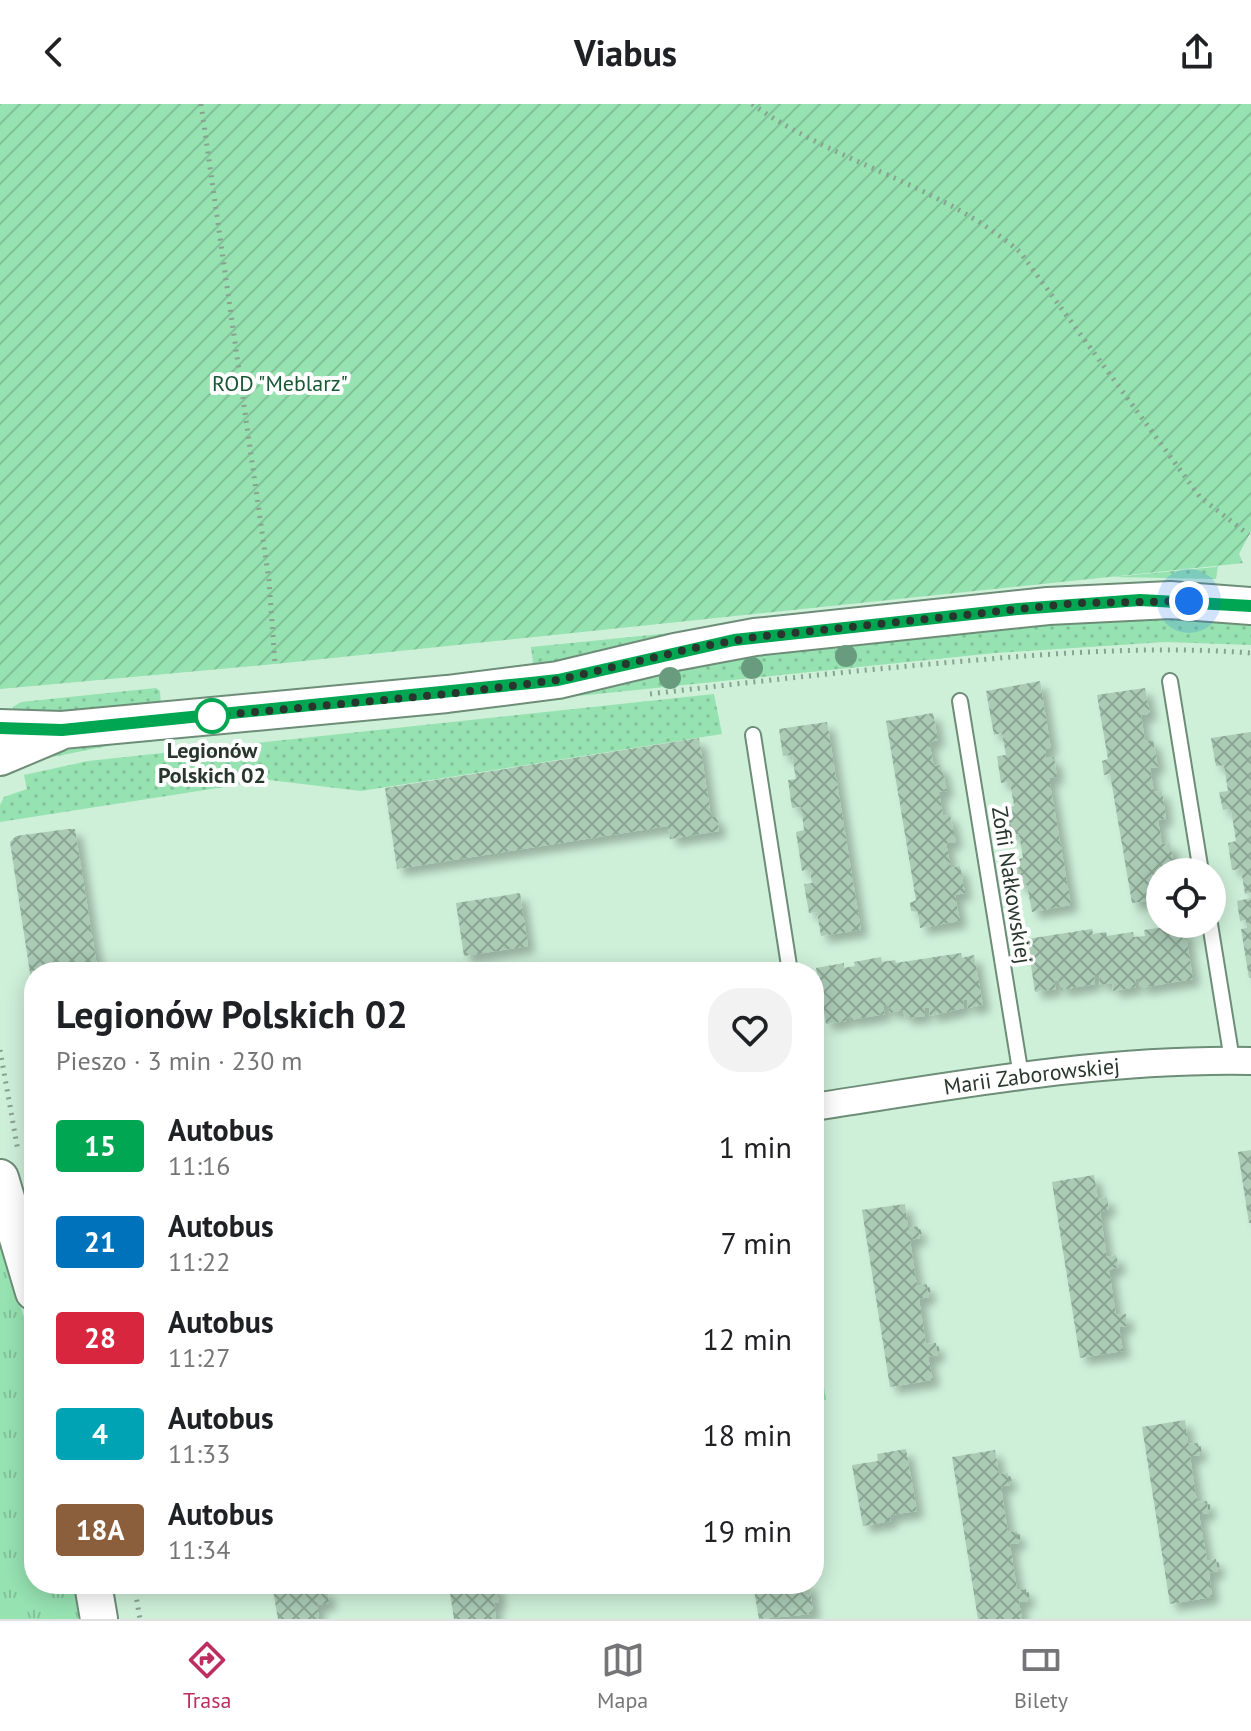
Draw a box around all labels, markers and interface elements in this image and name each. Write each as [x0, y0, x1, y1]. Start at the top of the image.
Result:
text: Viabus [574, 29, 677, 76]
icon: back [32, 30, 76, 74]
icon: share [1175, 30, 1219, 74]
park label: ROD "Meblarz" [212, 369, 348, 397]
your location [1169, 581, 1209, 621]
marker: Legionów Polskich 02 [195, 699, 229, 733]
place label: Legionów Polskich 02 [158, 736, 266, 789]
street label: Zofii Nałkowskiej [986, 804, 1038, 966]
map controls [1146, 858, 1226, 938]
button: locate [1146, 858, 1226, 938]
button: heart [708, 988, 792, 1072]
text: Legionów Polskich 02 [56, 989, 408, 1038]
text: Pieszo · 3 min · 230 m [56, 1044, 302, 1077]
street label: Marii Zaborowskiej [942, 1051, 1121, 1101]
text: Autobus [168, 1110, 274, 1149]
text: 15 [84, 1127, 116, 1164]
text: 1 min [719, 1127, 792, 1166]
text: 11:16 [168, 1149, 230, 1182]
text: Autobus [168, 1206, 274, 1245]
text: 21 [84, 1223, 116, 1260]
text: 7 min [720, 1223, 792, 1262]
text: 11:22 [168, 1245, 230, 1278]
text: Autobus [168, 1302, 274, 1341]
text: 28 [84, 1319, 116, 1356]
text: 12 min [702, 1319, 792, 1358]
text: 11:27 [168, 1341, 230, 1374]
text: Autobus [168, 1398, 274, 1437]
text: 4 [92, 1415, 108, 1452]
text: 18 min [702, 1415, 792, 1454]
text: 11:33 [168, 1437, 230, 1470]
text: Autobus [168, 1494, 274, 1533]
text: 18A [76, 1511, 124, 1548]
text: 19 min [702, 1511, 792, 1550]
text: 11:34 [168, 1533, 230, 1566]
tab: Trasa [183, 1638, 231, 1714]
tab: Mapa [597, 1638, 648, 1714]
tab: Bilety [1014, 1638, 1068, 1714]

